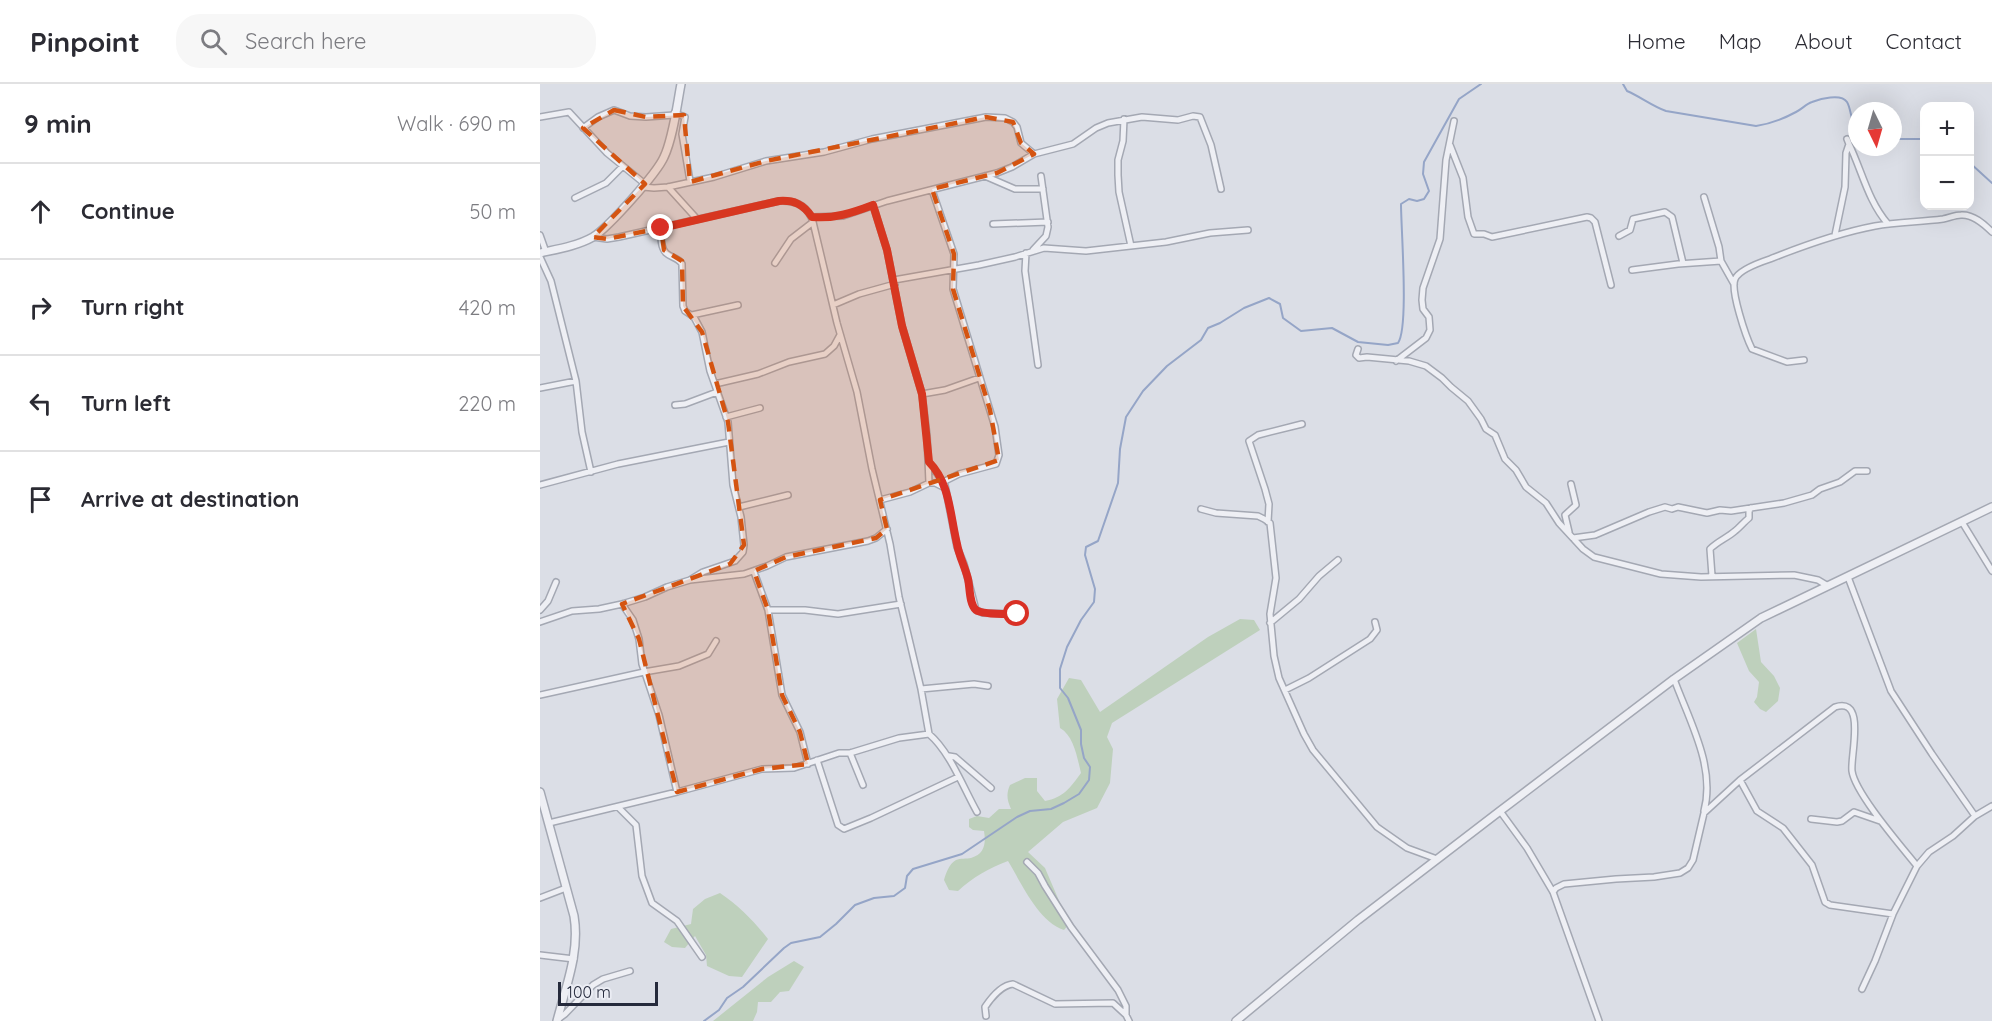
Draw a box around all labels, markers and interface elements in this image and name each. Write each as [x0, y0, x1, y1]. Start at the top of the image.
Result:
search box [176, 14, 596, 68]
text: Pinpoint [30, 24, 140, 59]
icon: search [197, 25, 230, 58]
text: Search here [245, 27, 366, 55]
text: Home [1627, 28, 1686, 54]
text: Map [1719, 28, 1762, 54]
text: About [1795, 28, 1853, 54]
text: Contact [1886, 28, 1962, 54]
north arrow [1848, 102, 1902, 156]
map controls [1920, 102, 1974, 210]
button: + [1920, 102, 1974, 156]
text: 9 min [24, 107, 92, 140]
text: Walk · 690 m [397, 111, 516, 136]
button: − [1920, 156, 1974, 210]
icon: ahead [24, 195, 57, 228]
text: Continue [81, 197, 175, 225]
text: 50 m [470, 199, 516, 224]
route end [647, 214, 673, 240]
icon: right [24, 291, 57, 324]
text: Turn right [81, 293, 185, 321]
text: 420 m [459, 295, 516, 320]
icon: left [24, 387, 57, 420]
text: Turn left [81, 389, 171, 417]
text: 220 m [458, 391, 516, 416]
icon: arrive [24, 483, 57, 516]
text: Arrive at destination [81, 485, 299, 513]
route start [1003, 600, 1029, 626]
scale bar [558, 979, 658, 1006]
text: 100 m [567, 982, 611, 1002]

